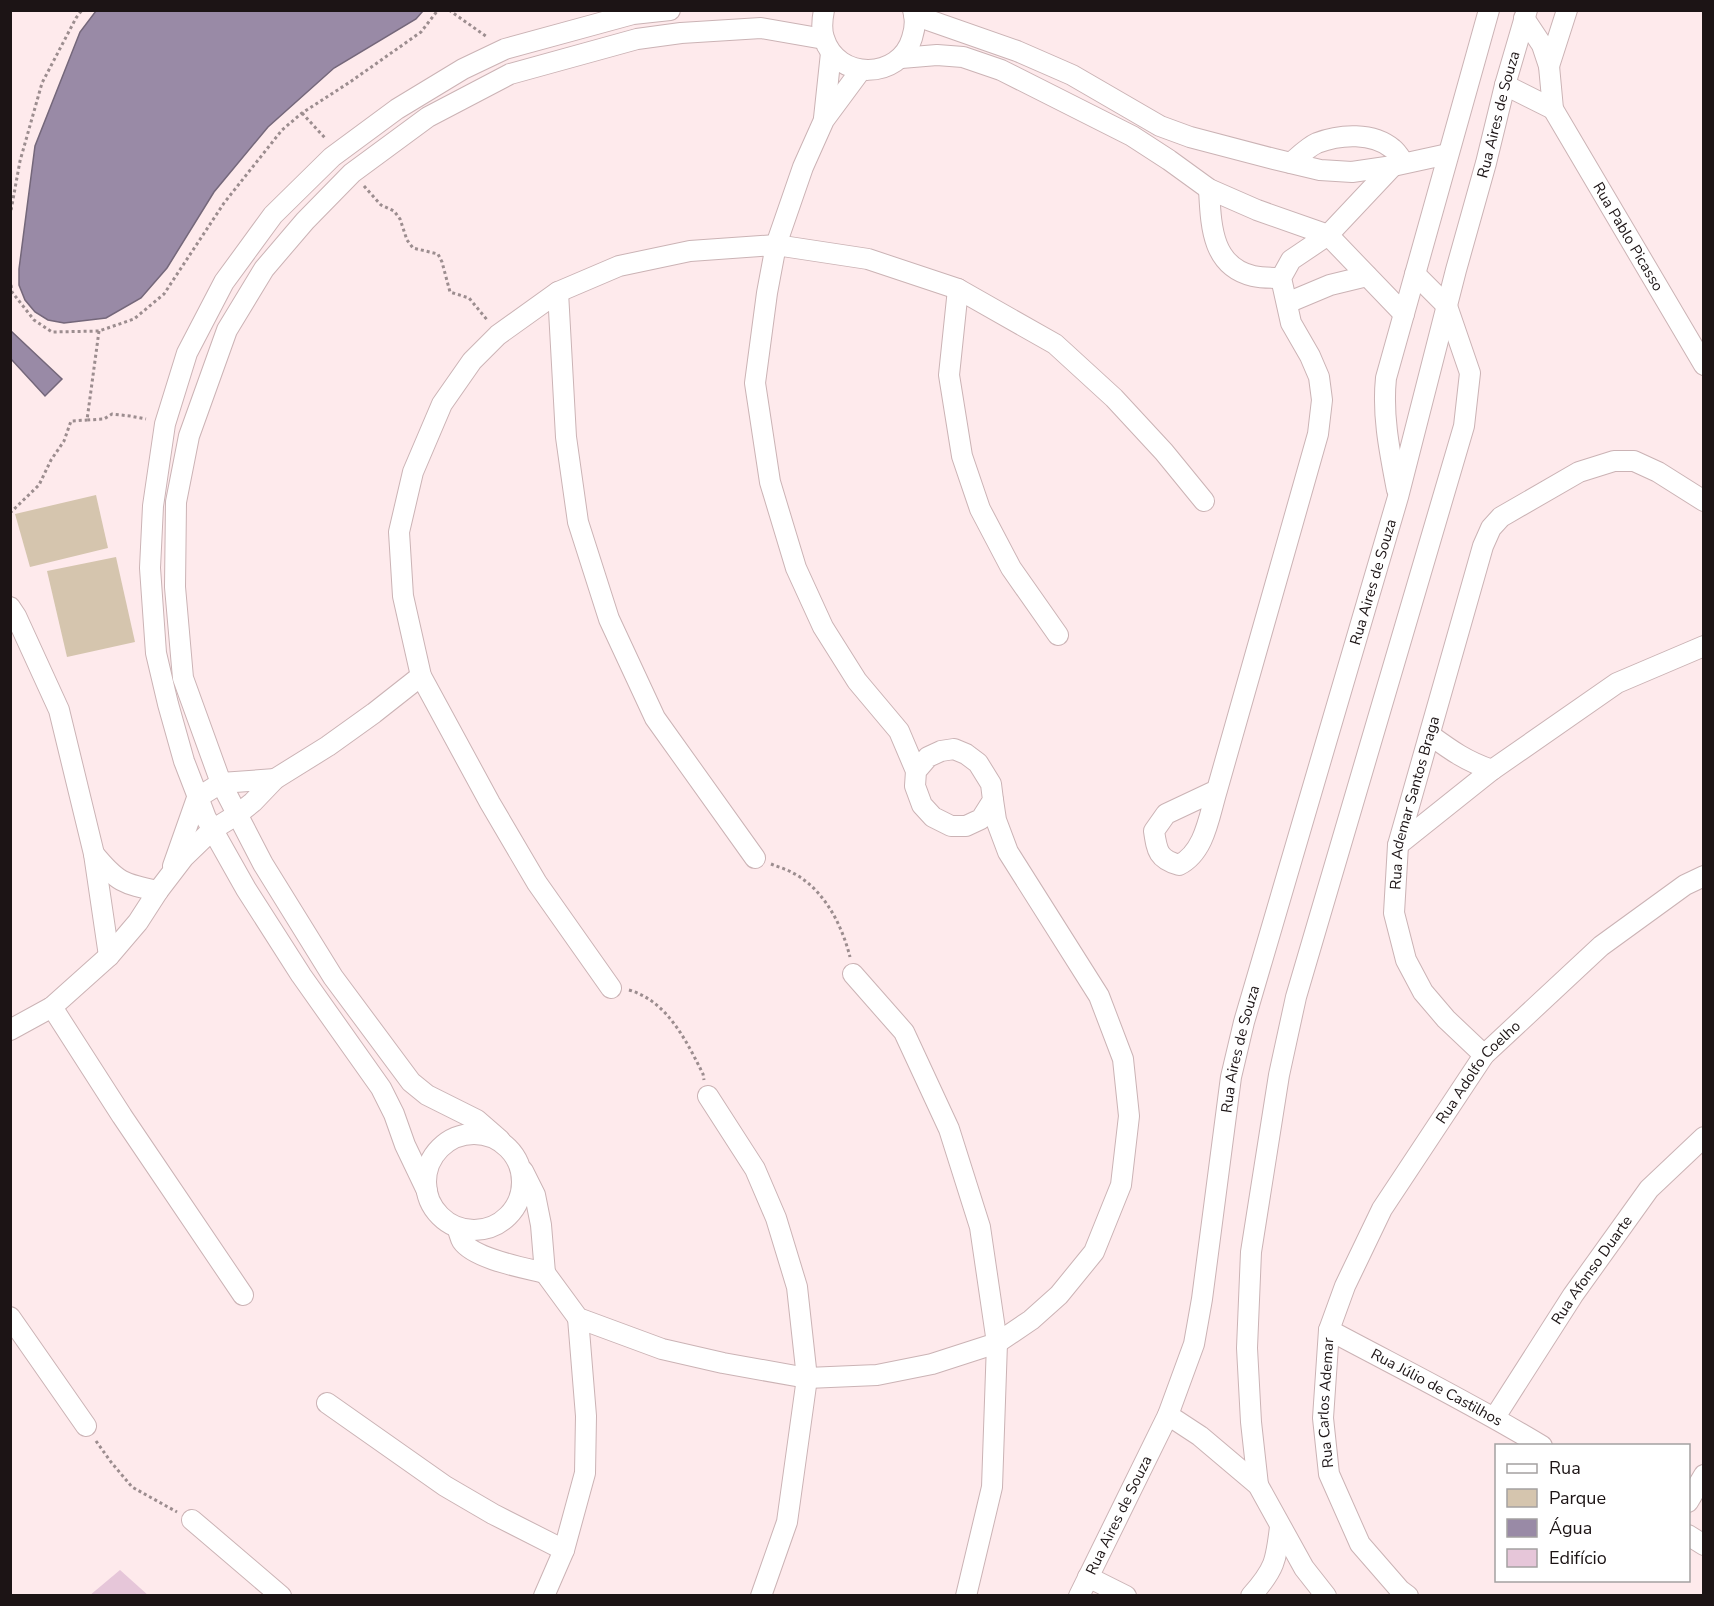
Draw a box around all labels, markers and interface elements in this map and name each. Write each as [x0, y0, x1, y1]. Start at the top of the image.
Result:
street label: Rua Aires de Souza [1472, 49, 1524, 180]
street label: Rua Pablo Picasso [1588, 178, 1668, 295]
street label: Rua Aires de Souza [1345, 517, 1401, 647]
street label: Rua Ademar Santos Braga [1385, 714, 1444, 890]
street label: Rua Aires de Souza [1216, 983, 1264, 1114]
street label: Rua Adolfo Coelho [1431, 1016, 1525, 1128]
street label: Rua Afonso Duarte [1547, 1212, 1637, 1328]
street label: Rua Carlos Ademar [1313, 1336, 1339, 1469]
street label: Rua Júlio de Castilhos [1367, 1344, 1506, 1431]
legend [1495, 1444, 1690, 1582]
street label: Rua Aires de Souza [1081, 1452, 1156, 1578]
text: Rua [1549, 1456, 1581, 1480]
text: Parque [1549, 1486, 1606, 1510]
text: Água [1549, 1516, 1592, 1540]
text: Edifício [1549, 1546, 1607, 1570]

